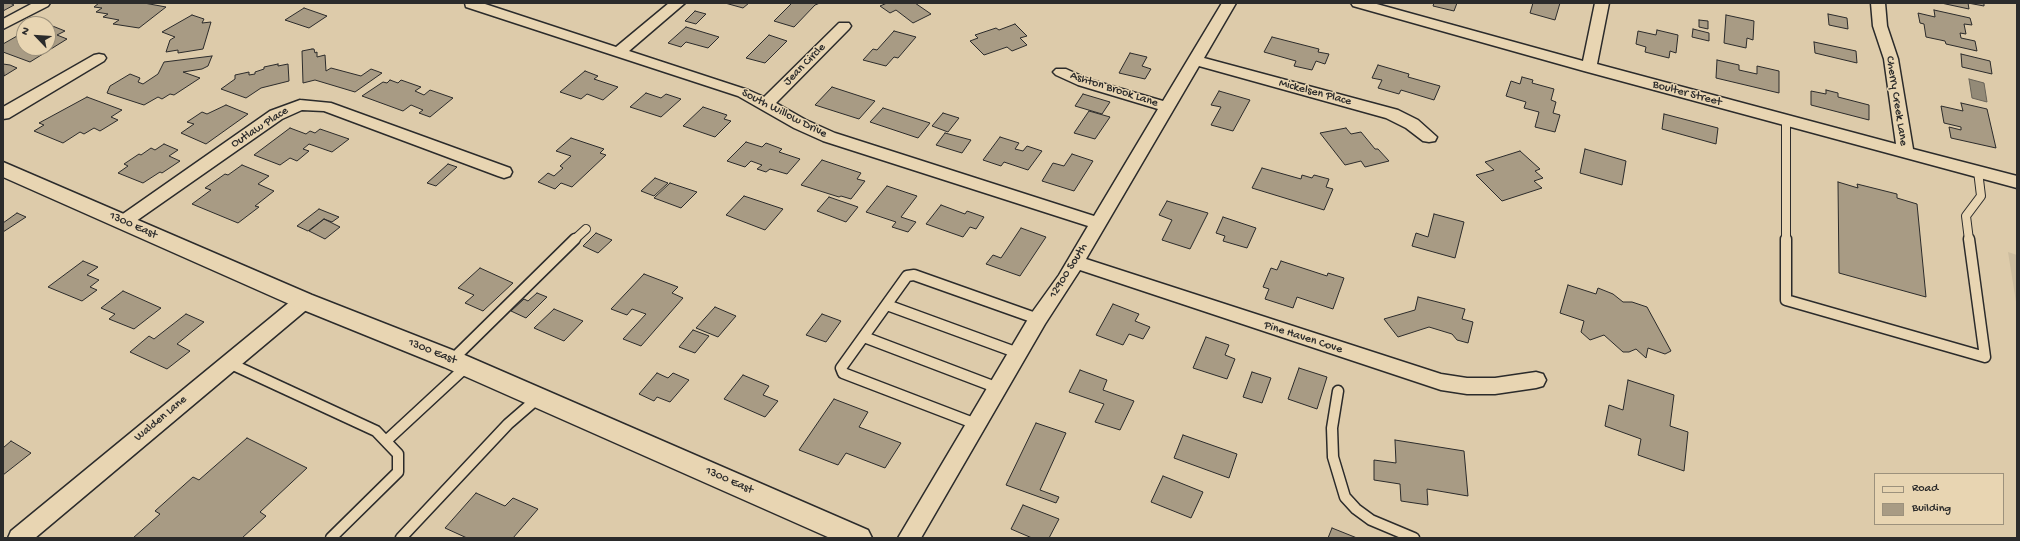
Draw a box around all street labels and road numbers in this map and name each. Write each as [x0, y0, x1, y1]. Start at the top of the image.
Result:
street label: Jean Circle [781, 41, 829, 89]
street label: Cherry Creek Lane [1882, 55, 1910, 147]
street label: Ashton Brook Lane [1068, 69, 1160, 111]
street label: Mickelsen Place [1277, 76, 1353, 110]
street label: Boulter Street [1651, 78, 1723, 110]
street label: South Willow Drive [739, 86, 829, 142]
street label: Outlaw Place [229, 104, 291, 152]
street label: 1300 East [107, 209, 159, 243]
street label: 12900 South [1046, 241, 1092, 301]
street label: Pine Haven Cove [1262, 319, 1344, 357]
street label: 1300 East [406, 336, 458, 368]
street label: Walden Lane [132, 393, 190, 445]
street label: 1300 East [703, 464, 755, 498]

